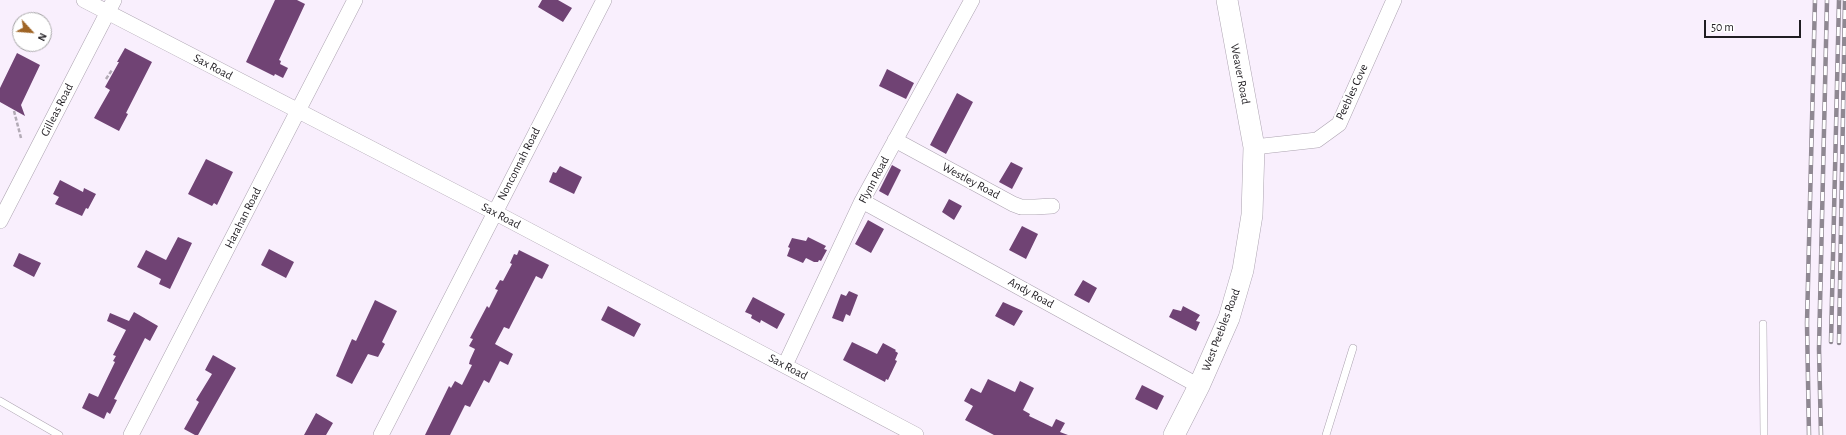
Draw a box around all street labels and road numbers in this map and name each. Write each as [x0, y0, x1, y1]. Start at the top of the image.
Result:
street label: Weaver Road [1227, 43, 1253, 105]
street label: Sax Road [191, 51, 235, 83]
street label: Peebles Cove [1333, 62, 1371, 122]
street label: Gilleas Road [38, 81, 76, 139]
street label: Nonconnah Road [494, 125, 544, 203]
street label: Flynn Road [856, 154, 892, 206]
street label: Westley Road [940, 160, 1002, 202]
street label: Harahan Road [222, 185, 264, 251]
street label: Sax Road [479, 200, 523, 232]
street label: Andy Road [1006, 275, 1056, 311]
street label: West Peebles Road [1199, 286, 1243, 374]
street label: Sax Road [766, 351, 810, 383]

